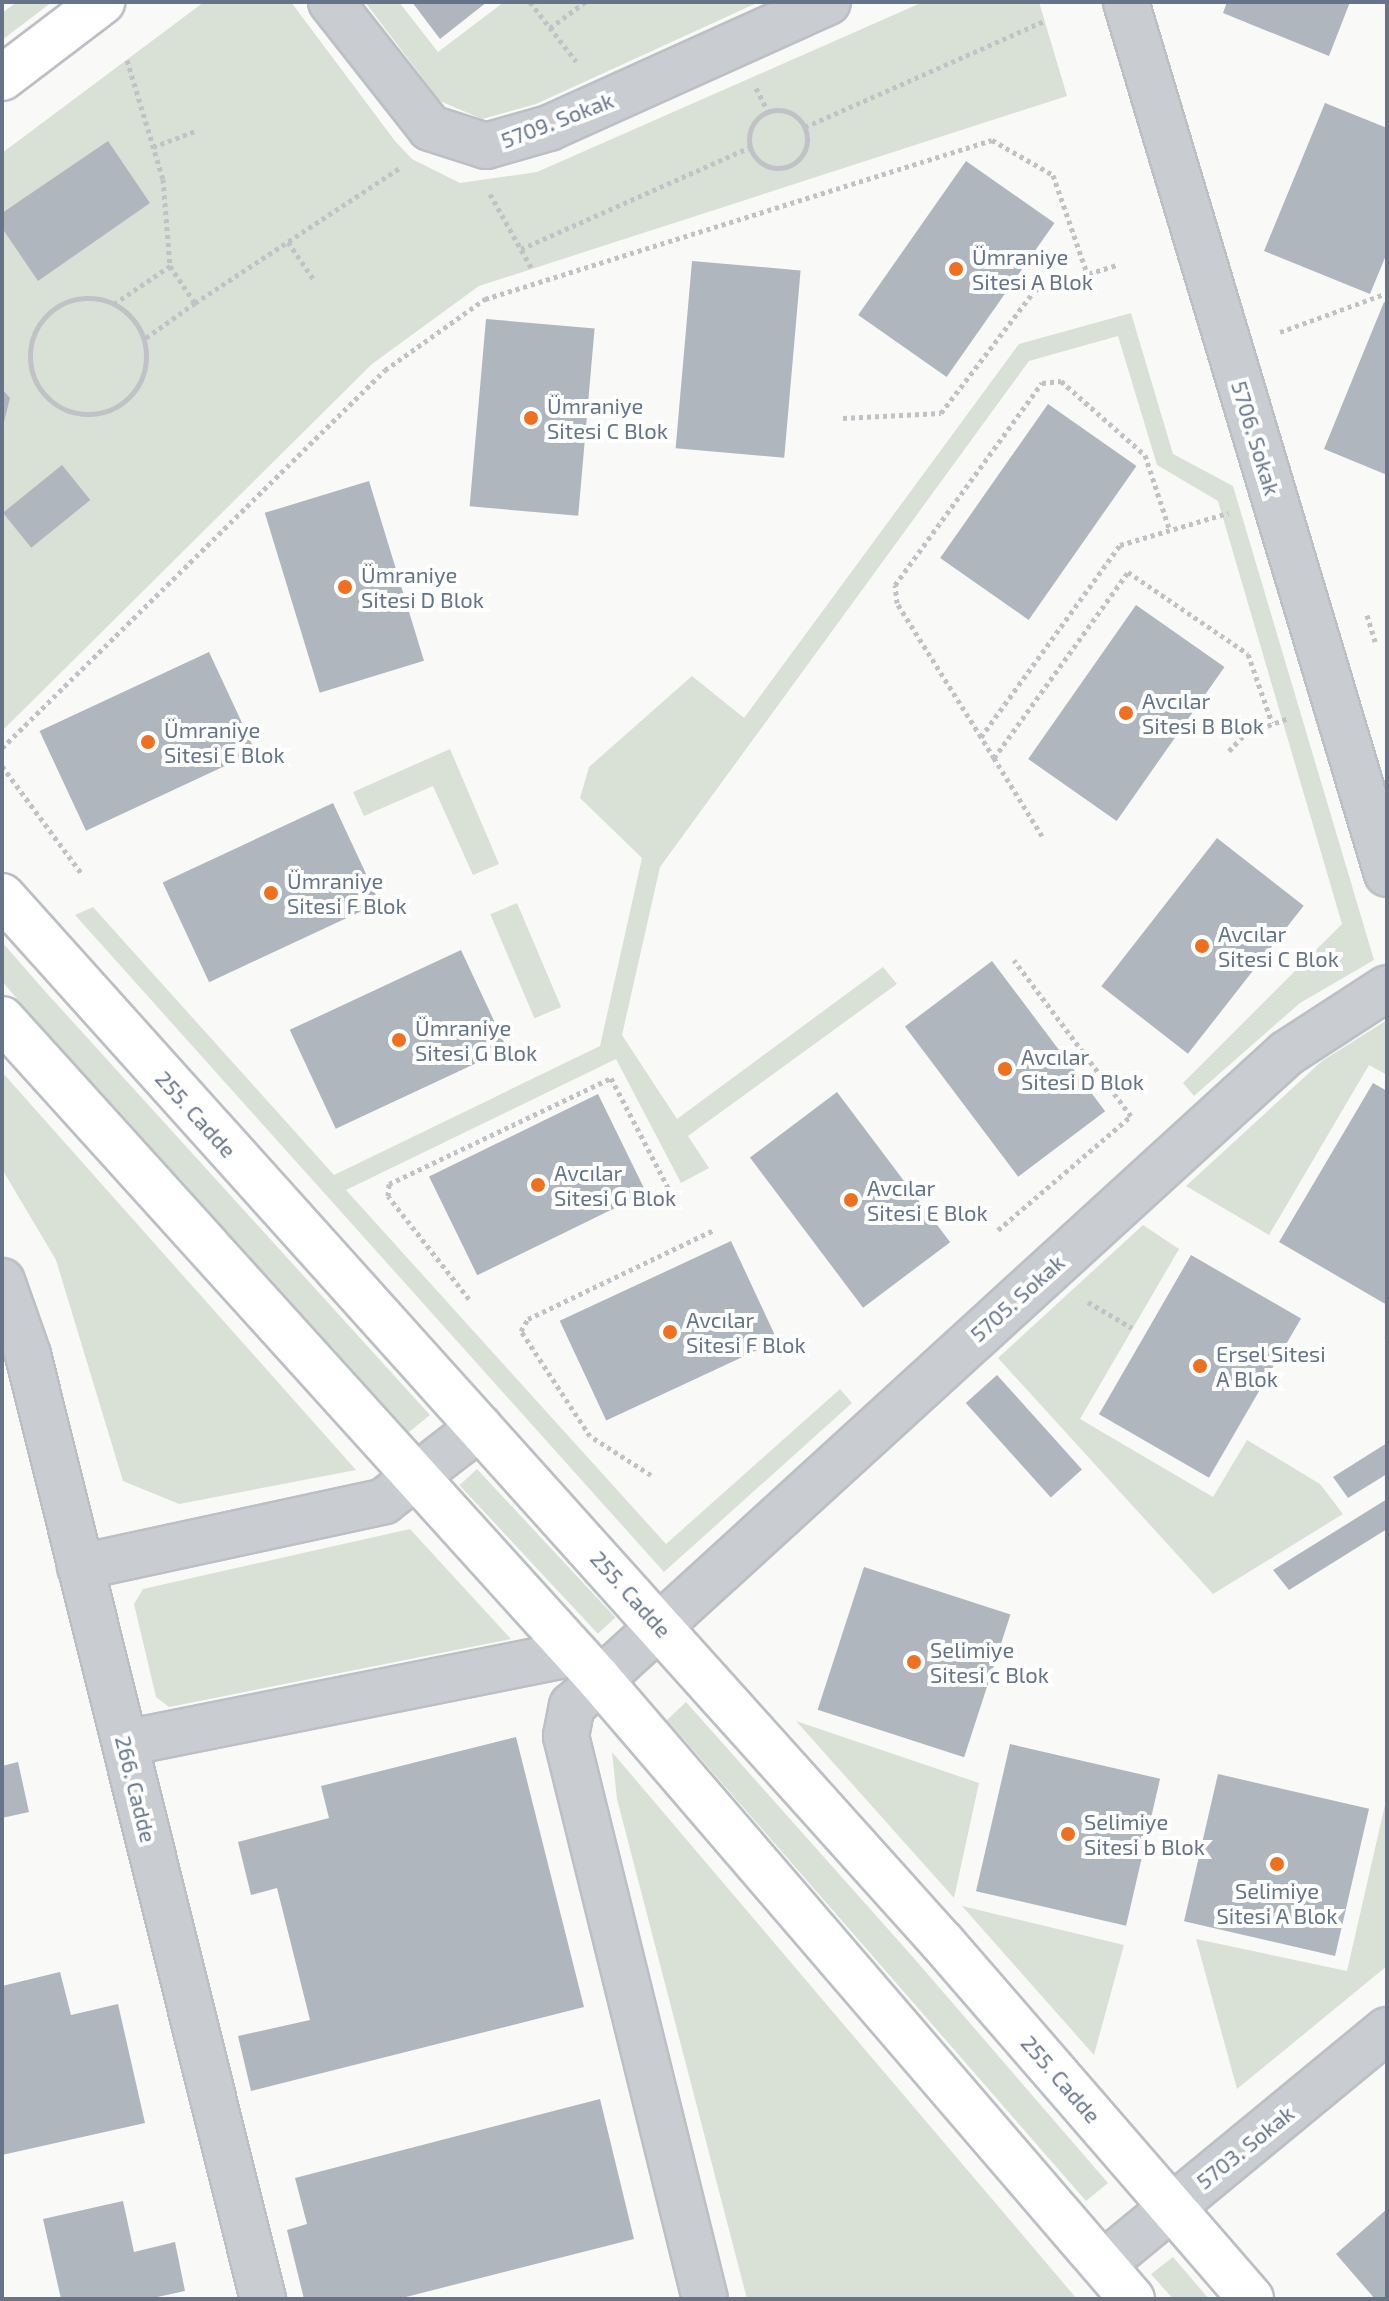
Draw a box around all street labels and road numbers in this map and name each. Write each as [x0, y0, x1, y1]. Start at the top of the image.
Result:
street label: 5709. Sokak [497, 87, 617, 153]
street label: 5706. Sokak [1226, 378, 1286, 498]
street label: 255. Cadde [150, 1065, 242, 1163]
street label: 5705. Sokak [965, 1249, 1069, 1347]
street label: 255. Cadde [585, 1545, 677, 1643]
street label: 266. Cadde [110, 1733, 162, 1845]
street label: 255. Cadde [1016, 2030, 1106, 2128]
street label: 5703. Sokak [1191, 2100, 1299, 2194]

